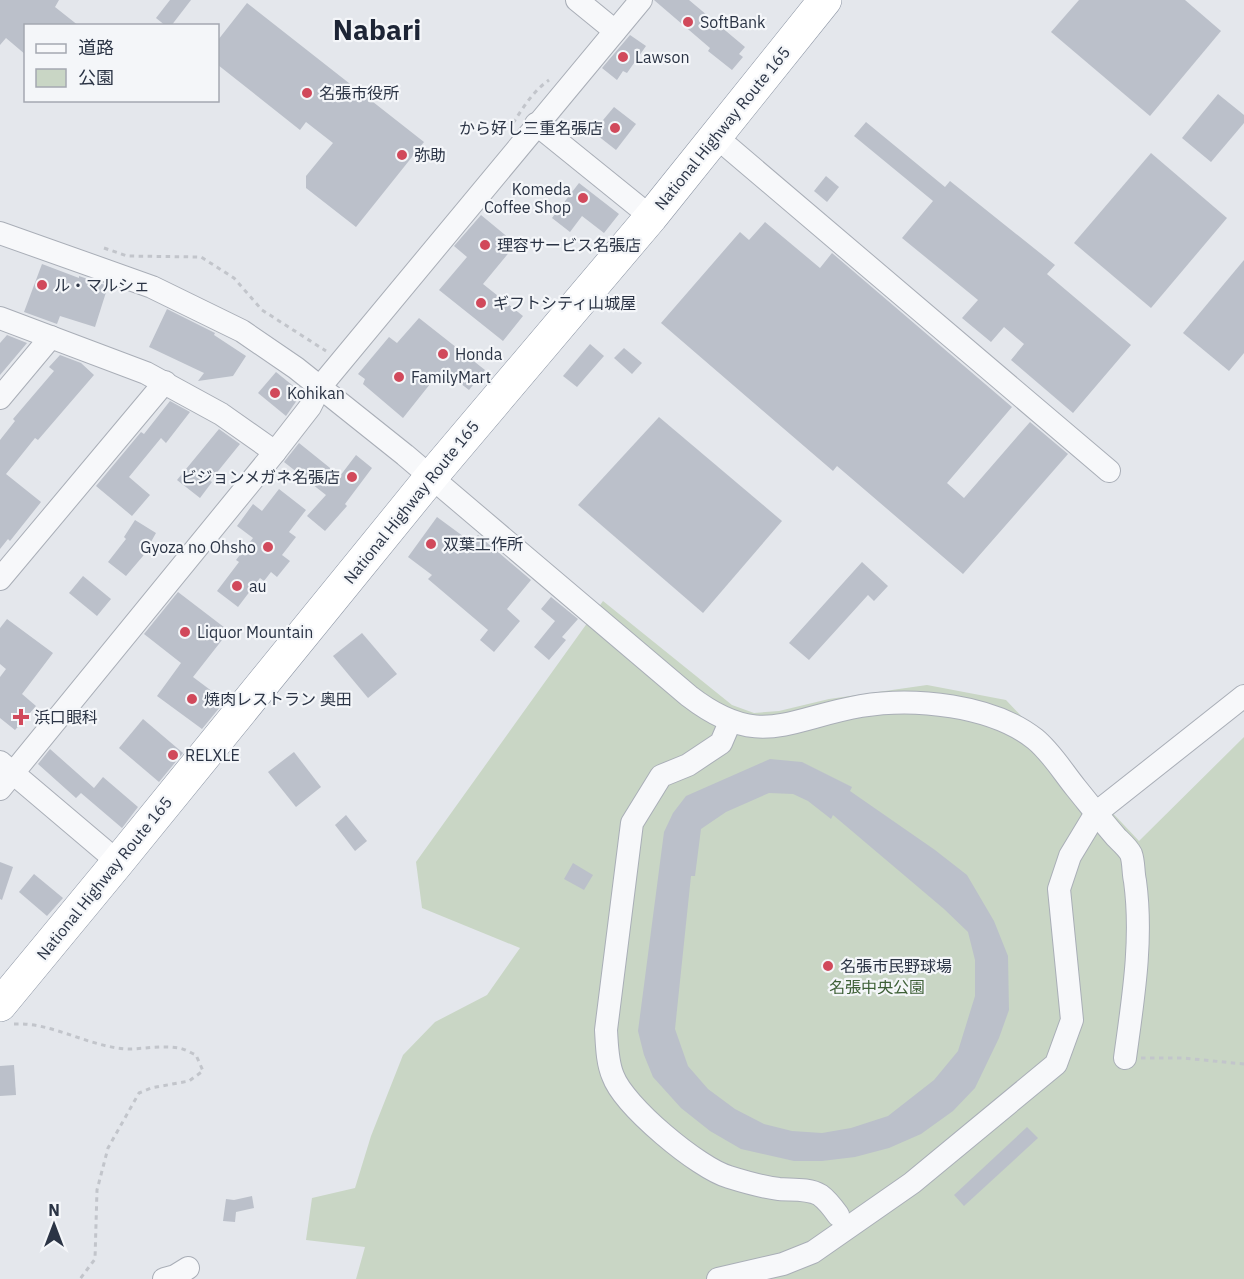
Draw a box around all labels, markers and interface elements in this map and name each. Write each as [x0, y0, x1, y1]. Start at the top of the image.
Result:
district label: Nabari [333, 11, 421, 48]
place label: SoftBank [700, 12, 766, 32]
marker: SoftBank [681, 15, 695, 29]
legend [24, 24, 219, 102]
text: 道路 [78, 36, 114, 59]
street label: National Highway Route 165 [650, 42, 794, 214]
place label: Lawson [635, 47, 690, 67]
marker: Lawson [616, 50, 630, 64]
text: 公園 [78, 66, 114, 89]
place label: 名張市役所 [319, 83, 399, 103]
marker: 名張市役所 [300, 86, 314, 100]
place label: から好し三重名張店 [459, 118, 603, 138]
marker: から好し三重名張店 [608, 121, 622, 135]
place label: 弥助 [414, 145, 446, 165]
marker: 弥助 [395, 148, 409, 162]
place label: Komeda Coffee Shop [484, 179, 571, 217]
marker: Komeda Coffee Shop [576, 191, 590, 205]
place label: 理容サービス名張店 [497, 235, 641, 255]
marker: 理容サービス名張店 [478, 238, 492, 252]
place label: ル・マルシェ [54, 275, 150, 295]
marker: ル・マルシェ [35, 278, 49, 292]
place label: ギフトシティ山城屋 [493, 293, 636, 313]
marker: ギフトシティ山城屋 [474, 296, 488, 310]
place label: Honda [455, 344, 503, 364]
marker: Honda [436, 347, 450, 361]
place label: FamilyMart [411, 367, 491, 387]
marker: FamilyMart [392, 370, 406, 384]
place label: Kohikan [287, 383, 345, 403]
marker: Kohikan [268, 386, 282, 400]
street label: National Highway Route 165 [339, 416, 483, 588]
place label: ビジョンメガネ名張店 [180, 467, 340, 487]
marker: ビジョンメガネ名張店 [345, 470, 359, 484]
place label: 双葉工作所 [443, 534, 523, 554]
place label: Gyoza no Ohsho [140, 537, 256, 557]
marker: 双葉工作所 [424, 537, 438, 551]
marker: Gyoza no Ohsho [261, 540, 275, 554]
place label: au [249, 576, 267, 596]
marker: au [230, 579, 244, 593]
place label: Liquor Mountain [197, 622, 313, 642]
marker: Liquor Mountain [178, 625, 192, 639]
place label: 焼肉レストラン 奥田 [204, 689, 352, 709]
marker: 焼肉レストラン 奥田 [185, 692, 199, 706]
place label: 浜口眼科 [34, 707, 98, 727]
marker: 浜口眼科 [12, 708, 30, 726]
place label: RELXLE [185, 745, 240, 765]
marker: RELXLE [166, 748, 180, 762]
street label: National Highway Route 165 [32, 792, 176, 964]
place label: 名張市民野球場 [840, 956, 952, 976]
marker: 名張市民野球場 [821, 959, 835, 973]
park label: 名張中央公園 [829, 977, 925, 997]
north arrow [24, 1195, 84, 1255]
text: N [48, 1200, 60, 1220]

